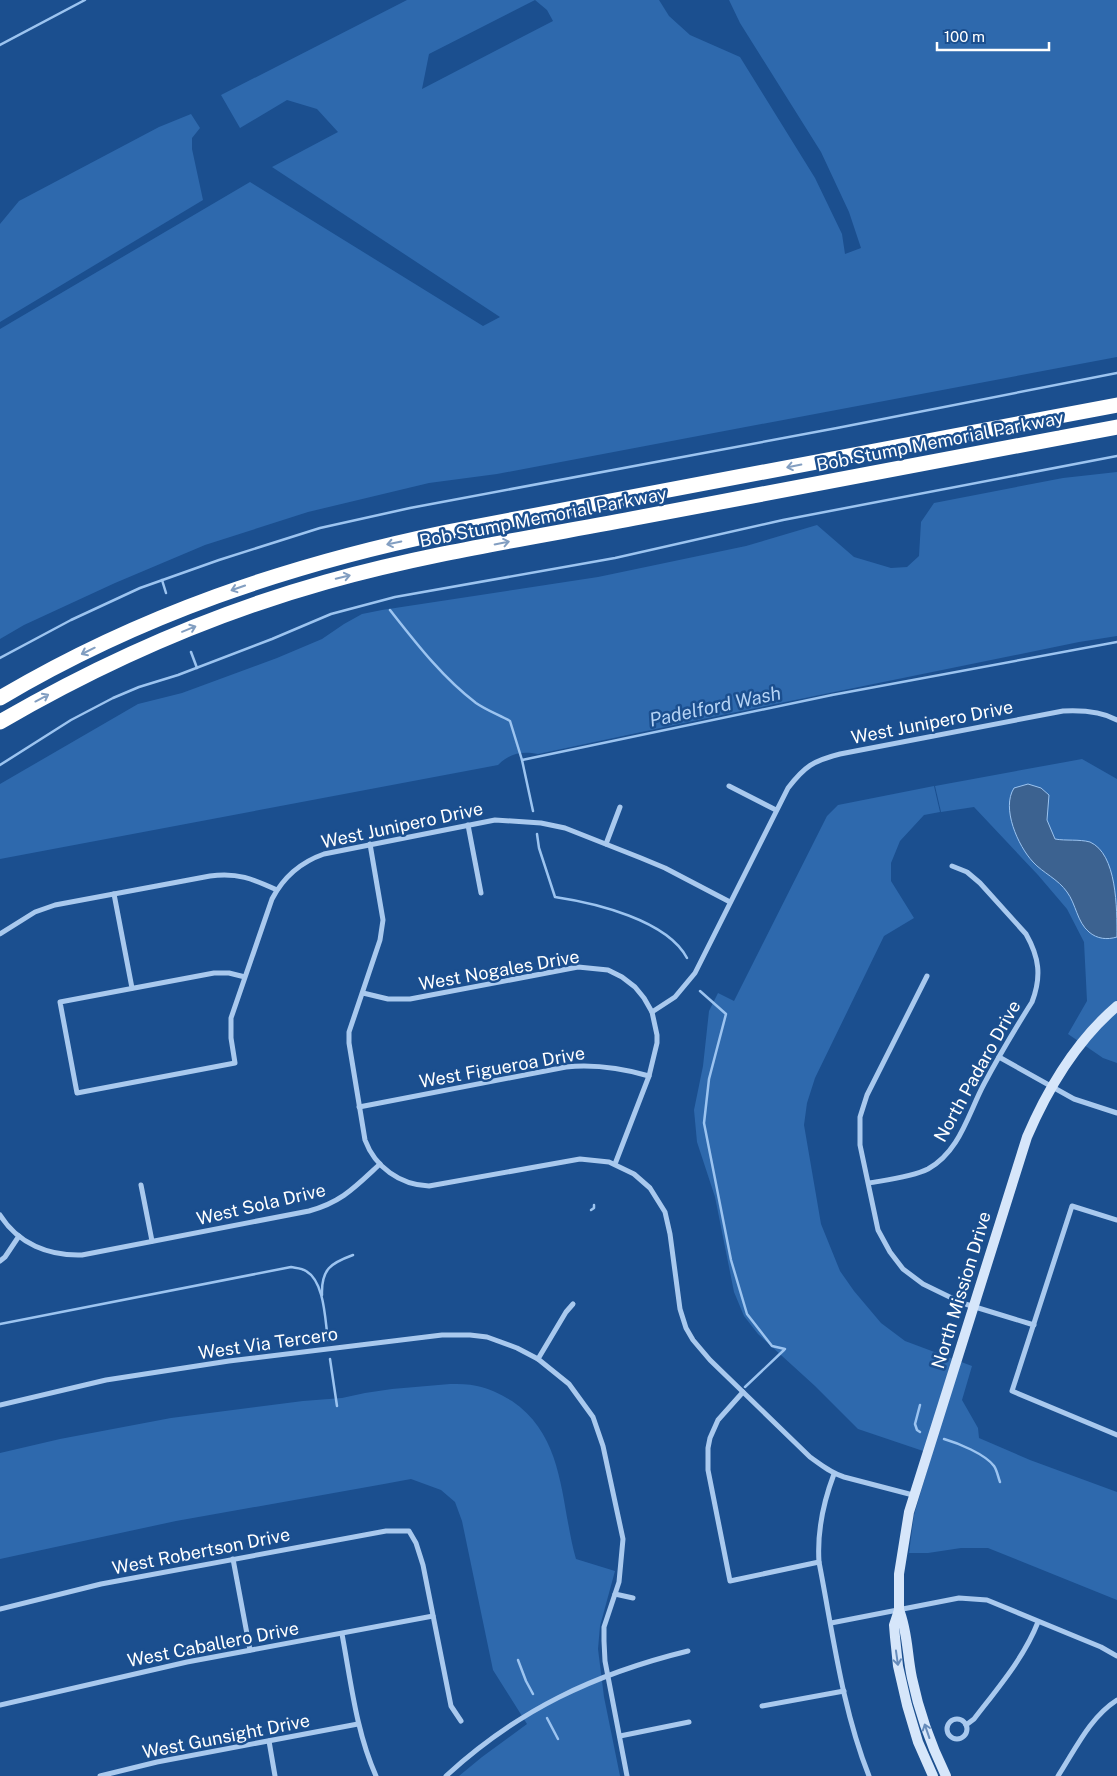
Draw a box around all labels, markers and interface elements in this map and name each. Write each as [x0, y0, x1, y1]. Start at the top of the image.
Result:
scale bar [937, 20, 1050, 52]
text: 100 m [944, 28, 985, 45]
street label: Bob Stump Memorial Parkway [814, 407, 1066, 475]
one-way arrow [786, 462, 802, 472]
street label: Bob Stump Memorial Parkway [417, 483, 669, 551]
one-way arrow [494, 538, 510, 548]
one-way arrow [386, 539, 402, 548]
one-way arrow [335, 572, 351, 582]
one-way arrow [230, 584, 246, 593]
one-way arrow [181, 624, 196, 633]
one-way arrow [81, 647, 96, 656]
water label: Padelford Wash [647, 681, 783, 731]
one-way arrow [35, 693, 50, 703]
street label: West Junipero Drive [849, 696, 1015, 748]
street label: West Junipero Drive [319, 798, 485, 852]
street label: West Nogales Drive [417, 946, 581, 994]
street label: North Padaro Drive [929, 997, 1025, 1145]
street label: West Figueroa Drive [418, 1042, 586, 1092]
street label: West Sola Drive [194, 1179, 328, 1229]
street label: North Mission Drive [927, 1209, 995, 1371]
street label: West Via Tercero [197, 1323, 339, 1363]
street label: West Robertson Drive [110, 1523, 292, 1579]
street label: West Caballero Drive [125, 1617, 301, 1671]
one-way arrow [892, 1650, 902, 1666]
street label: West Gunsight Drive [141, 1709, 311, 1763]
one-way arrow [922, 1724, 931, 1739]

